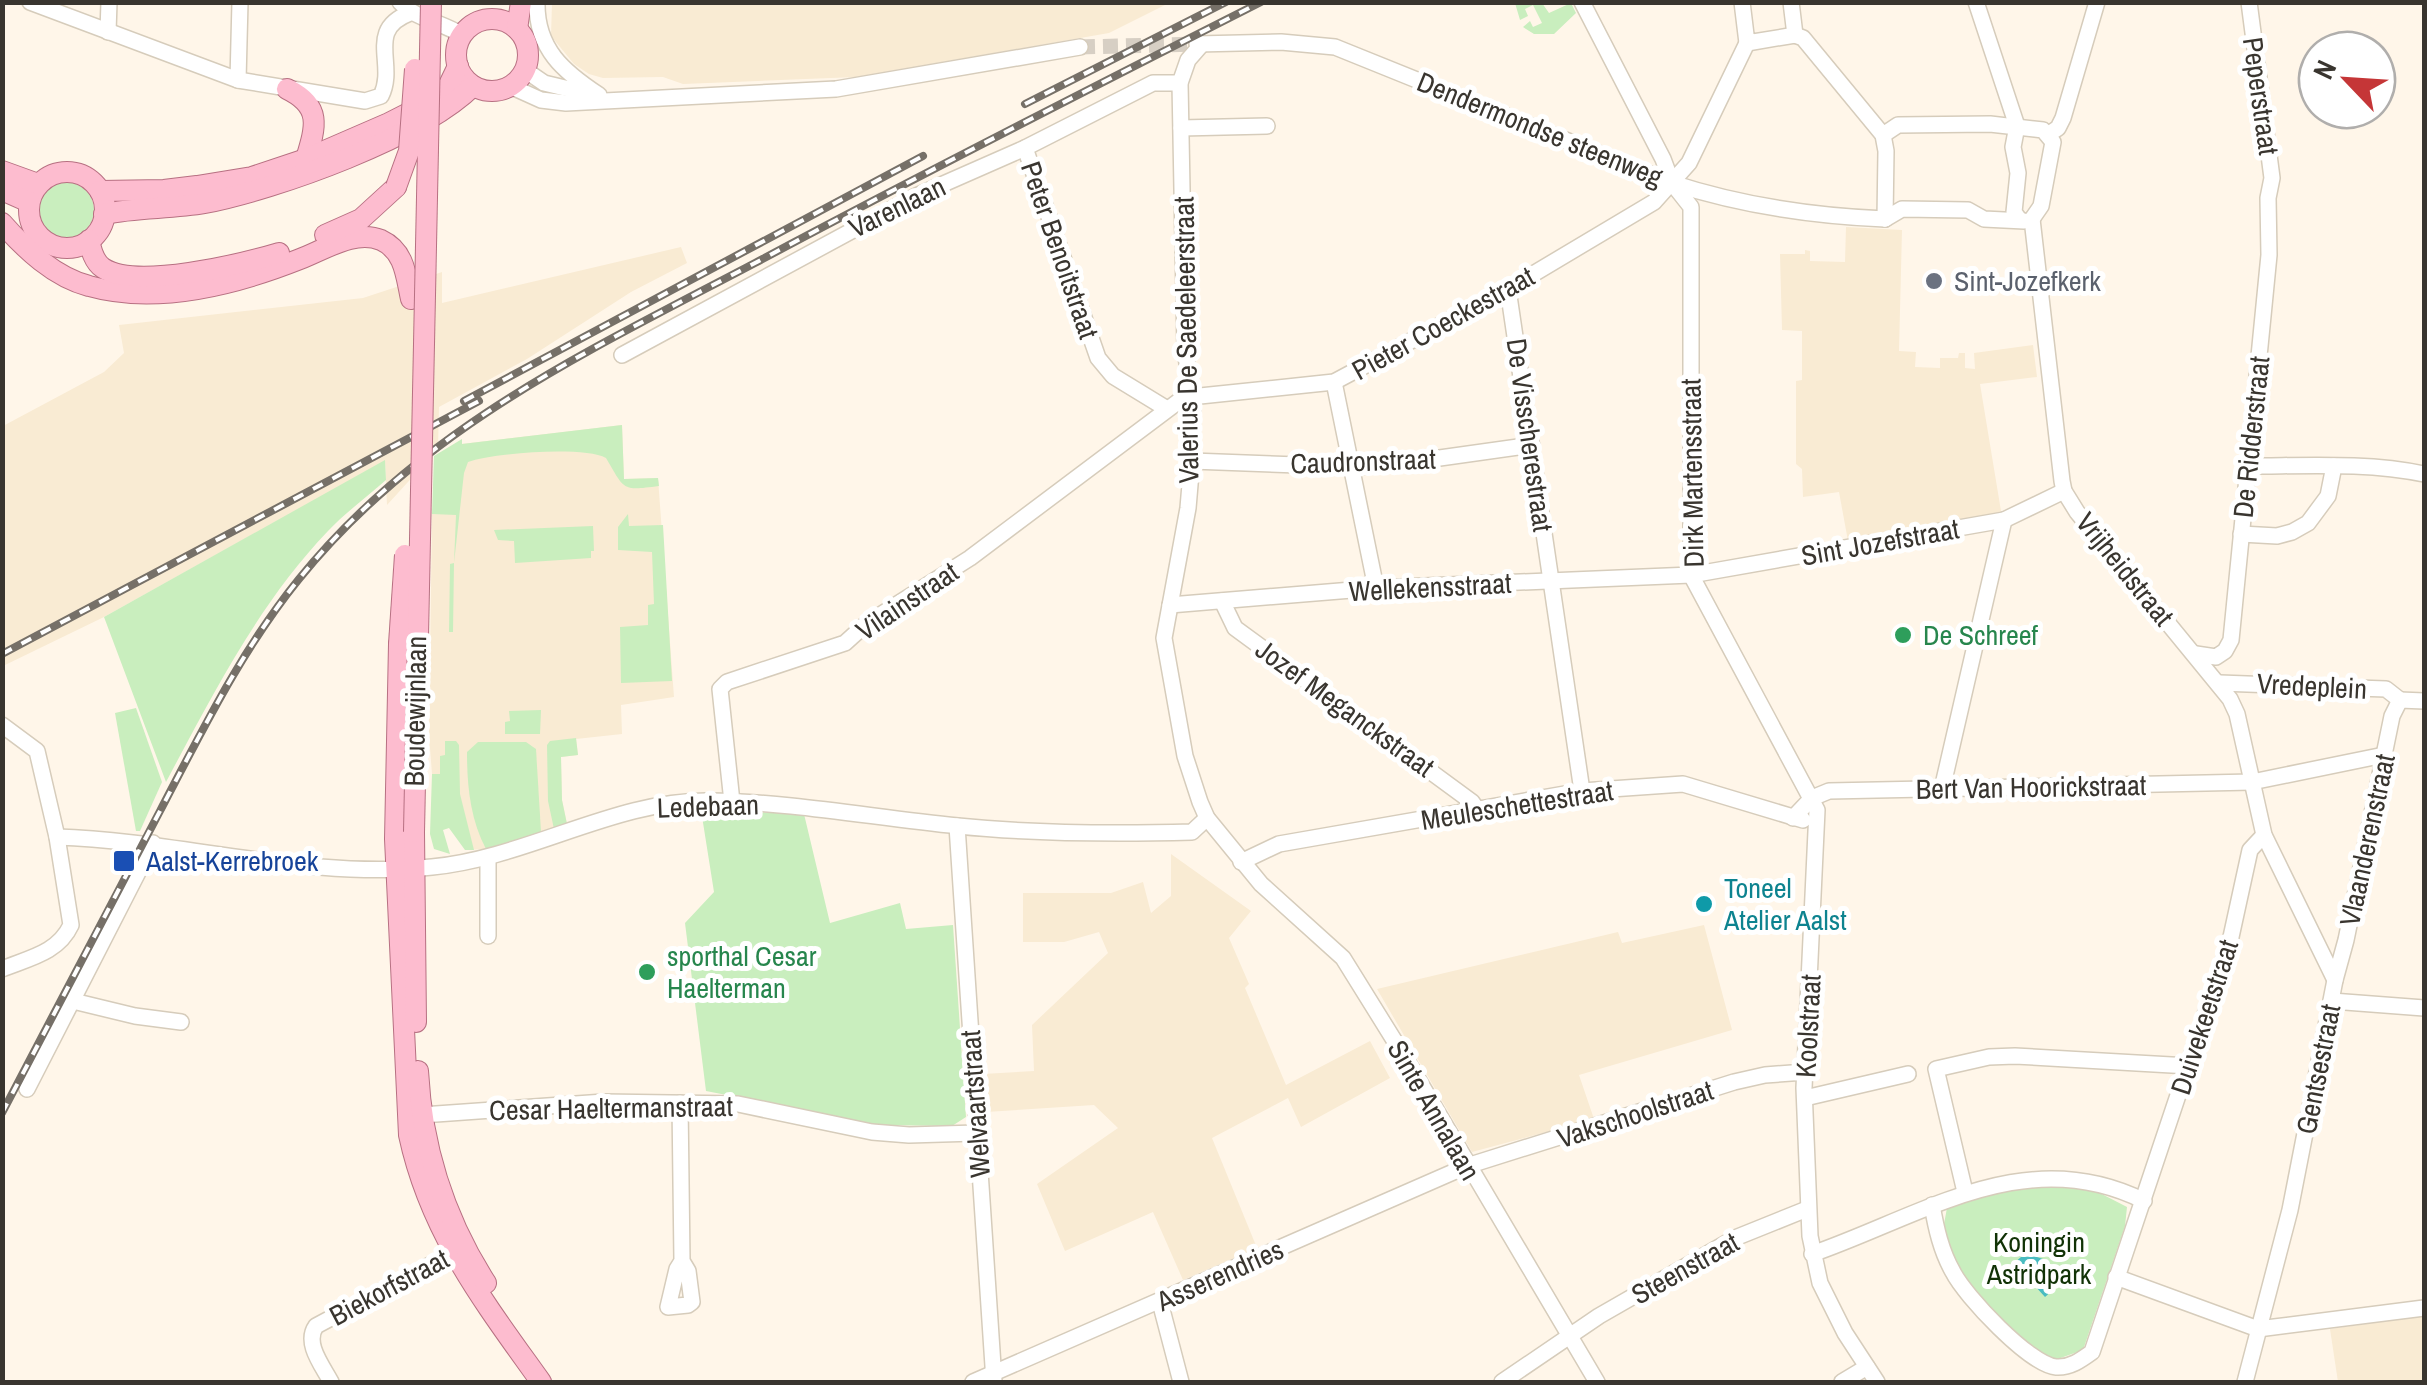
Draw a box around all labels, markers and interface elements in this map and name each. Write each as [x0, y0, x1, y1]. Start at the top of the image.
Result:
north arrow [2297, 30, 2397, 130]
street label: Peperstraat [2234, 35, 2288, 157]
text: N [2304, 54, 2345, 85]
street label: Dendermondse steenweg [1412, 62, 1669, 196]
street label: Peter Benoitstraat [1012, 156, 1108, 344]
street label: Varenlaan [842, 167, 952, 247]
street label: Valerius De Saedeleerstraat [1165, 196, 1207, 484]
street label: Pieter Coeckestraat [1345, 257, 1541, 389]
place label: Sint-Jozefkerk [1954, 262, 2101, 300]
marker: Sint-Jozefkerk [1923, 270, 1945, 292]
street label: De Visscherestraat [1498, 336, 1562, 534]
street label: De Ridderstraat [2224, 354, 2278, 520]
street label: Dirk Martensstraat [1671, 378, 1713, 568]
street label: Caudronstraat [1290, 439, 1436, 483]
street label: Vrijheidstraat [2068, 504, 2182, 634]
street label: Sint Jozefstraat [1798, 509, 1962, 575]
street label: Vilainstraat [848, 553, 966, 649]
street label: Wellekensstraat [1348, 564, 1512, 610]
place label: De Schreef [1923, 616, 2038, 654]
marker: De Schreef [1892, 624, 1914, 646]
street label: Jozef Meganckstraat [1248, 630, 1442, 786]
street label: Boudewijnlaan [395, 635, 435, 787]
street label: Vredeplein [2256, 664, 2368, 708]
street label: Vlaanderenstraat [2330, 751, 2404, 929]
street label: Bert Van Hoorickstraat [1915, 766, 2147, 808]
street label: Meuleschettestraat [1418, 771, 1616, 839]
street label: Ledebaan [656, 785, 760, 827]
place label: Aalst-Kerrebroek [145, 842, 319, 880]
marker: Aalst-Kerrebroek [111, 848, 137, 874]
place label: Toneel Atelier Aalst [1723, 869, 1847, 939]
marker: Toneel Atelier Aalst [1693, 893, 1715, 915]
street label: Duivekeetstraat [2161, 935, 2247, 1099]
place label: sporthal Cesar Haelterman [667, 937, 817, 1007]
marker: sporthal Cesar Haelterman [636, 961, 658, 983]
street label: Koolstraat [1786, 973, 1830, 1079]
street label: Gentsestraat [2287, 1001, 2349, 1137]
street label: Welvaartstraat [951, 1029, 999, 1179]
street label: Sinte Annalaan [1379, 1033, 1489, 1187]
street label: Vakschoolstraat [1552, 1071, 1718, 1157]
street label: Cesar Haeltermanstraat [489, 1087, 733, 1129]
street label: Steenstraat [1624, 1223, 1746, 1313]
park label: Koningin Astridpark [1986, 1223, 2092, 1293]
street label: Asserendries [1150, 1230, 1290, 1320]
street label: Biekorfstraat [323, 1240, 455, 1334]

